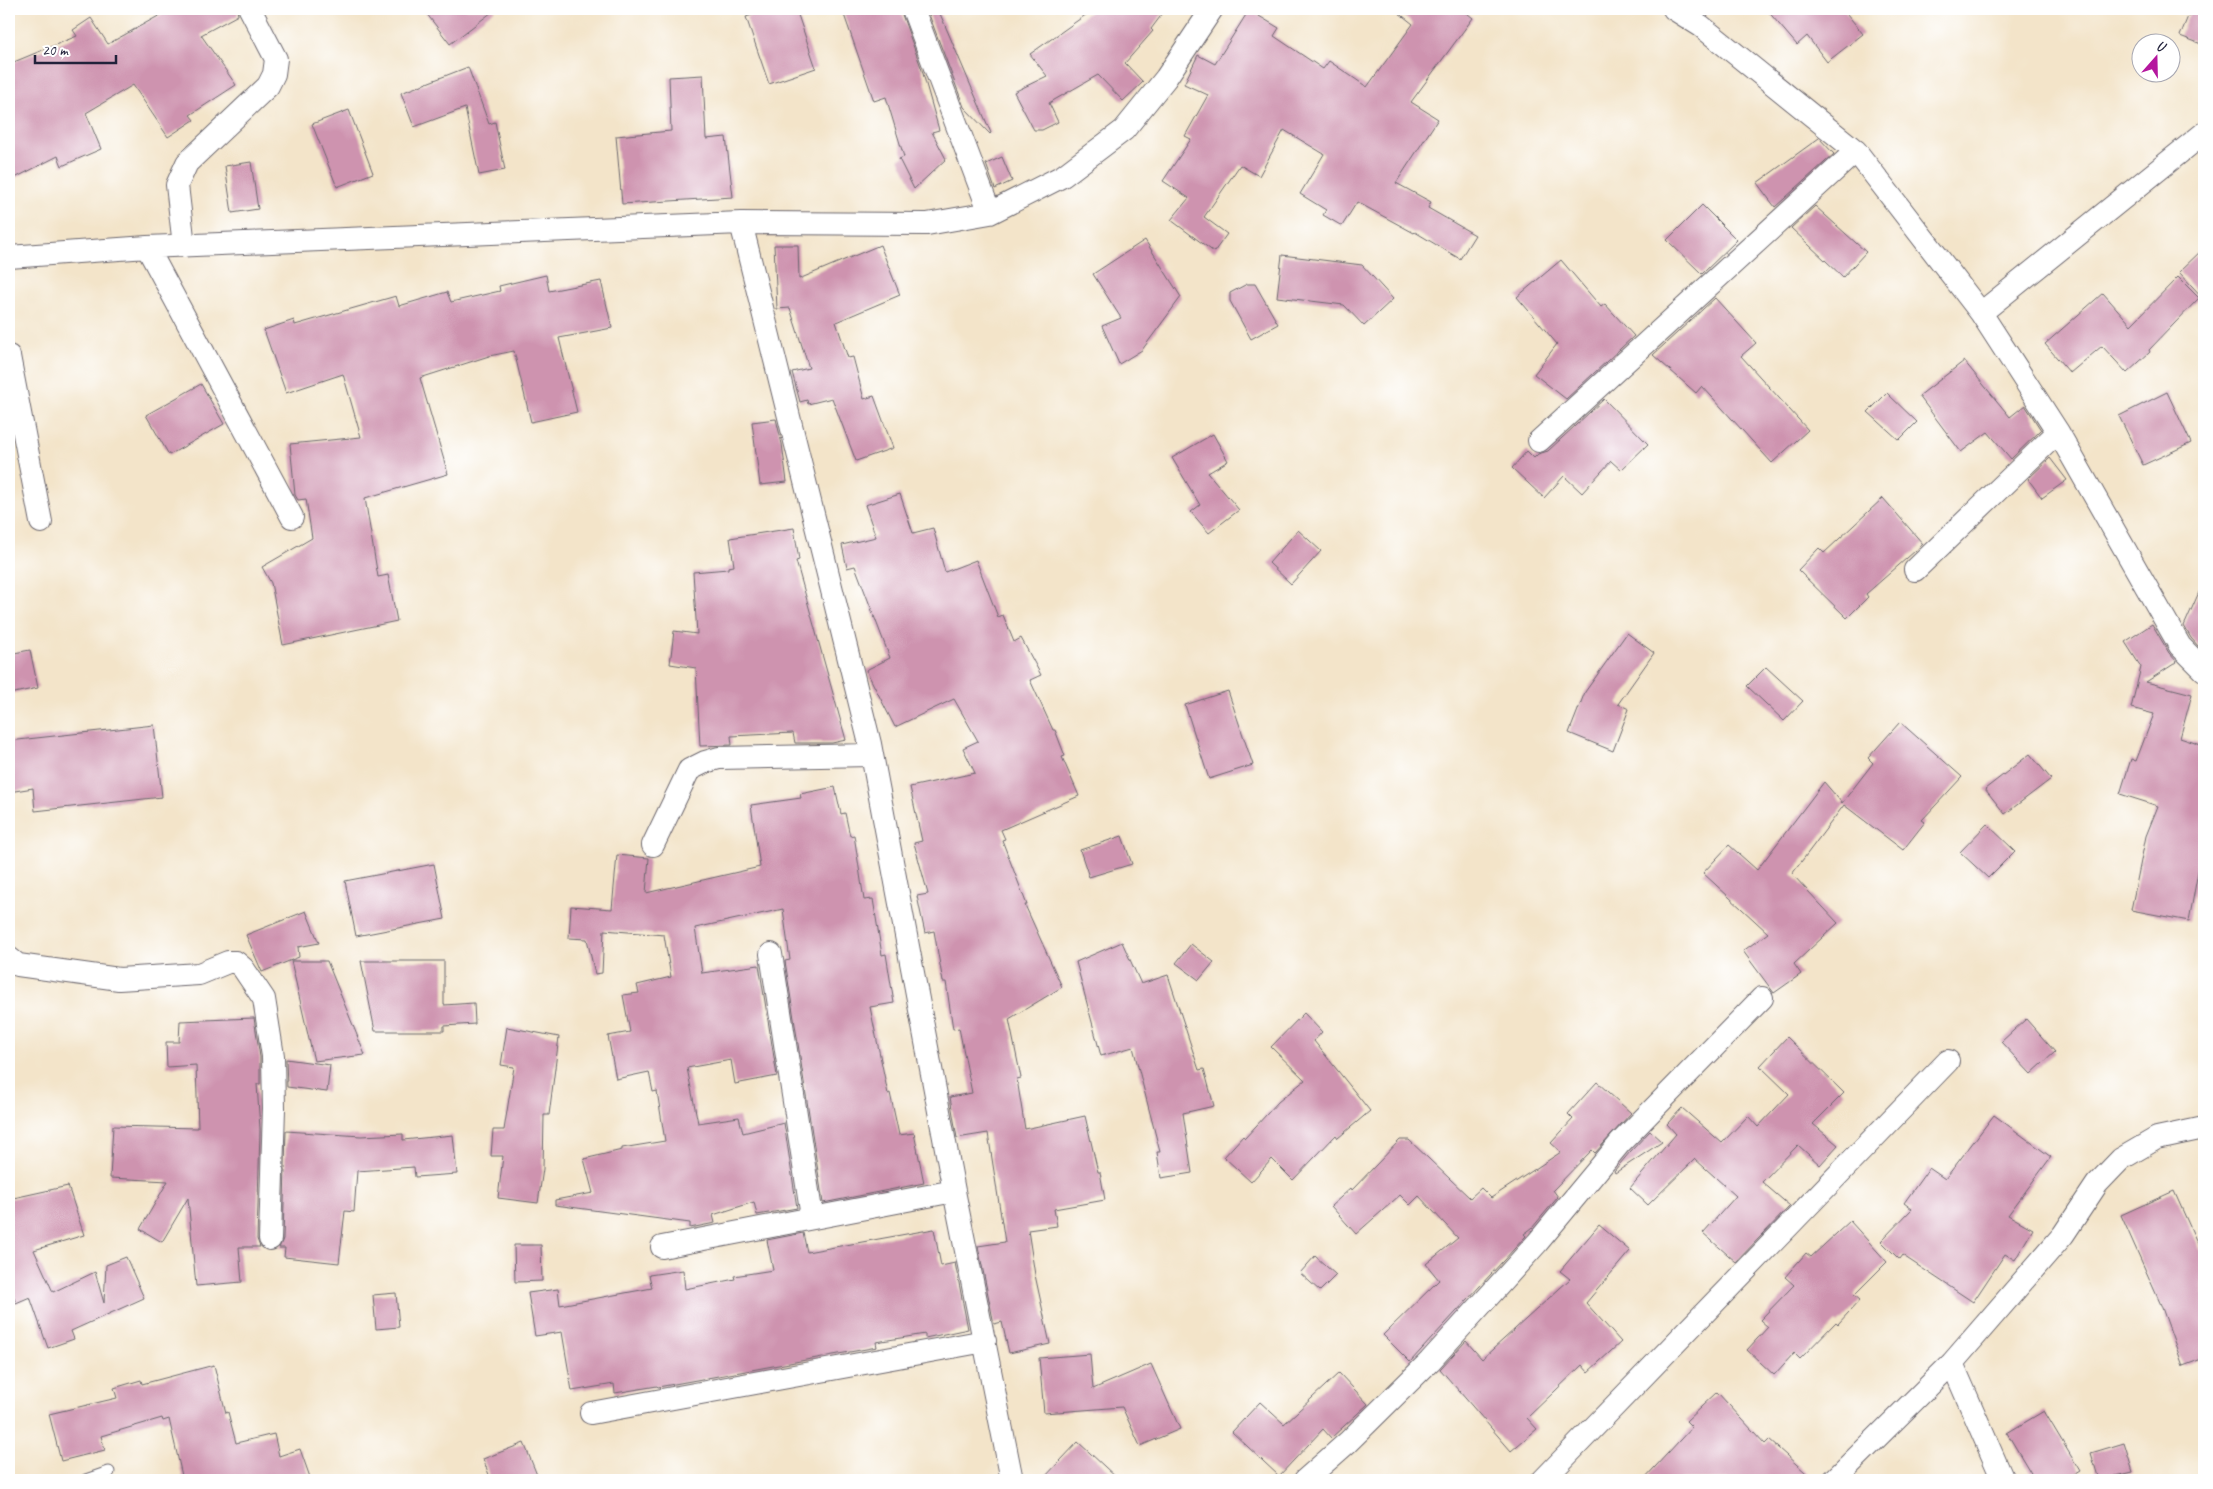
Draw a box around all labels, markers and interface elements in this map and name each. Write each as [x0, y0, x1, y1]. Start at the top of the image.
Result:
scale bar [35, 32, 116, 64]
north arrow [2130, 32, 2180, 82]
text: U [2154, 37, 2169, 57]
text: 20 m [42, 41, 69, 60]

